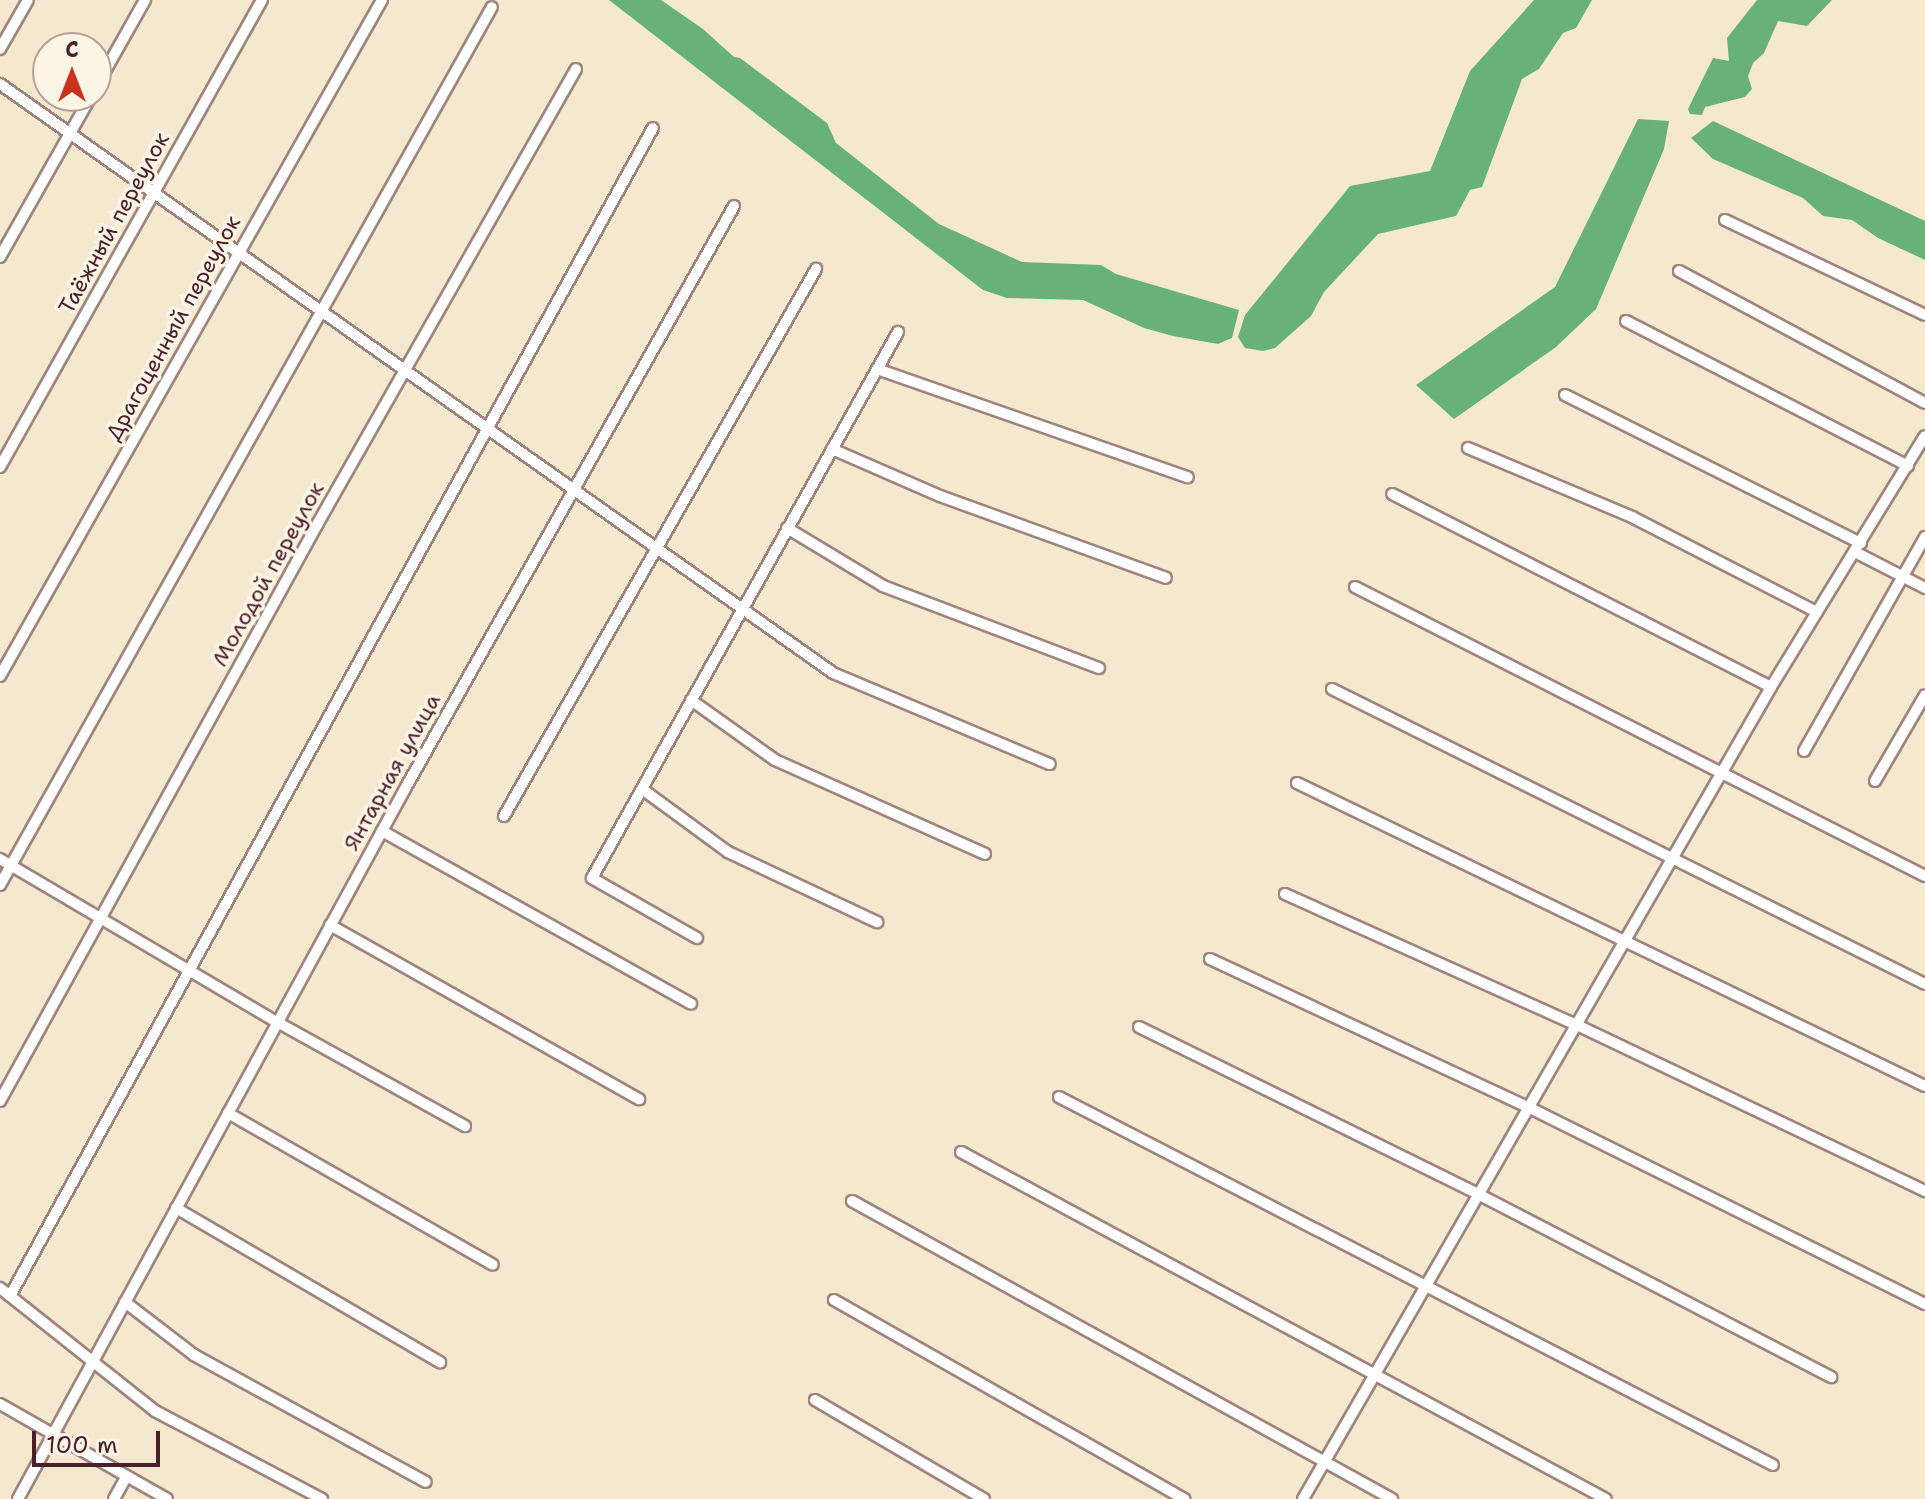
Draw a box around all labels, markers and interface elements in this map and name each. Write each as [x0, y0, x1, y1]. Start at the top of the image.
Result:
north arrow [32, 32, 112, 112]
text: С [65, 35, 79, 64]
street label: Таёжный переулок [53, 128, 175, 318]
street label: Драгоценный переулок [100, 211, 246, 445]
street label: Молодой переулок [206, 477, 330, 671]
street label: Янтарная улица [338, 689, 446, 855]
scale bar [36, 1415, 164, 1465]
text: 100 m [46, 1429, 118, 1461]

